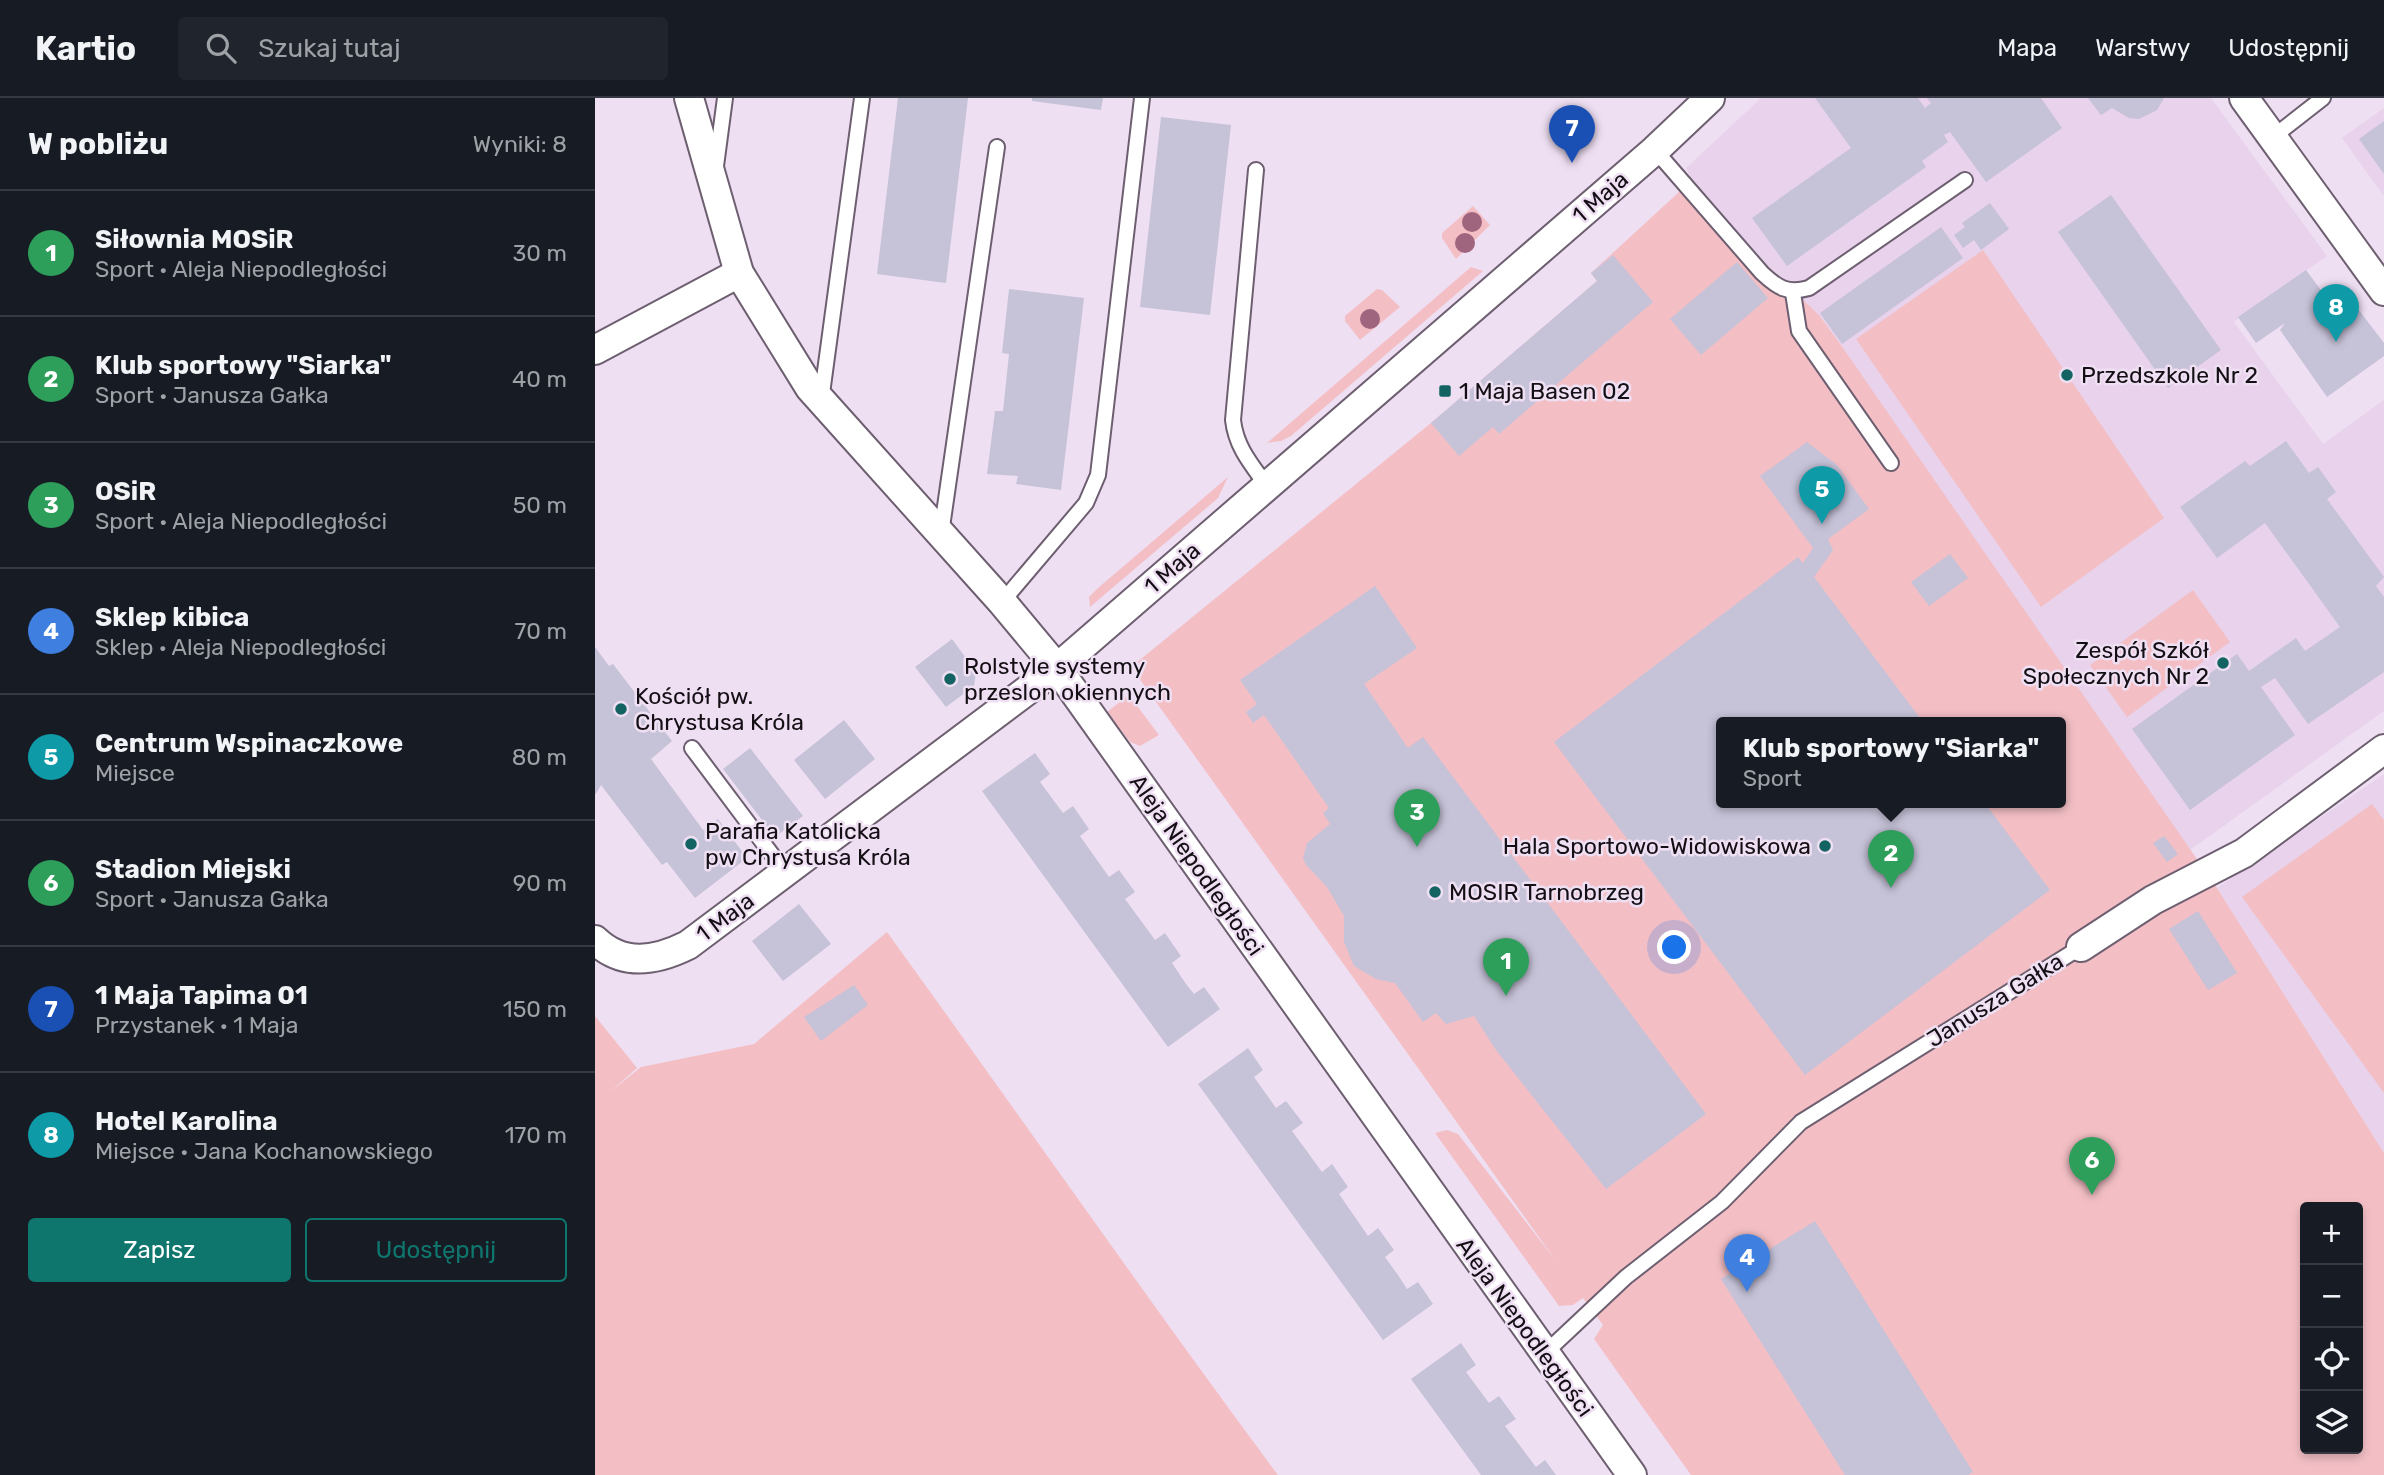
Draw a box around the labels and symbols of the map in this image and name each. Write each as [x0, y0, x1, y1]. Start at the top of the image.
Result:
pin: 7 [1549, 105, 1595, 163]
street label: 1 Maja [1566, 165, 1634, 229]
pin: 8 [2313, 284, 2359, 342]
place label: Przedszkole Nr 2 [2081, 361, 2258, 389]
marker: Przedszkole Nr 2 [2059, 367, 2075, 383]
place label: 1 Maja Basen 02 [1459, 377, 1630, 405]
marker: 1 Maja Basen 02 [1437, 383, 1453, 399]
pin: 5 [1799, 466, 1845, 524]
street label: 1 Maja [1138, 536, 1206, 600]
place label: Zespół Szkół Społecznych Nr 2 [2023, 636, 2209, 690]
place label: Rolstyle systemy przeslon okiennych [964, 652, 1171, 706]
marker: Zespół Szkół Społecznych Nr 2 [2215, 655, 2231, 671]
marker: Rolstyle systemy przeslon okiennych [942, 671, 958, 687]
place label: Kościół pw. Chrystusa Króla [635, 682, 804, 736]
marker: Kościół pw. Chrystusa Króla [613, 701, 629, 717]
street label: Aleja Niepodległości [1124, 769, 1270, 961]
pin: 3 [1394, 789, 1440, 847]
place label: Parafia Katolicka pw Chrystusa Króla [705, 817, 911, 871]
pin: 2 [1868, 830, 1914, 888]
place label: Hala Sportowo-Widowiskowa [1503, 832, 1811, 860]
marker: Parafia Katolicka pw Chrystusa Króla [683, 836, 699, 852]
marker: Hala Sportowo-Widowiskowa [1817, 838, 1833, 854]
place label: MOSIR Tarnobrzeg [1449, 878, 1644, 906]
marker: MOSIR Tarnobrzeg [1427, 884, 1443, 900]
street label: 1 Maja [691, 886, 759, 948]
your location [1657, 930, 1691, 964]
pin: 1 [1483, 938, 1529, 996]
street label: Janusza Gałka [1922, 947, 2068, 1053]
pin: 6 [2069, 1137, 2115, 1195]
street label: Aleja Niepodległości [1451, 1232, 1599, 1422]
pin: 4 [1724, 1234, 1770, 1292]

